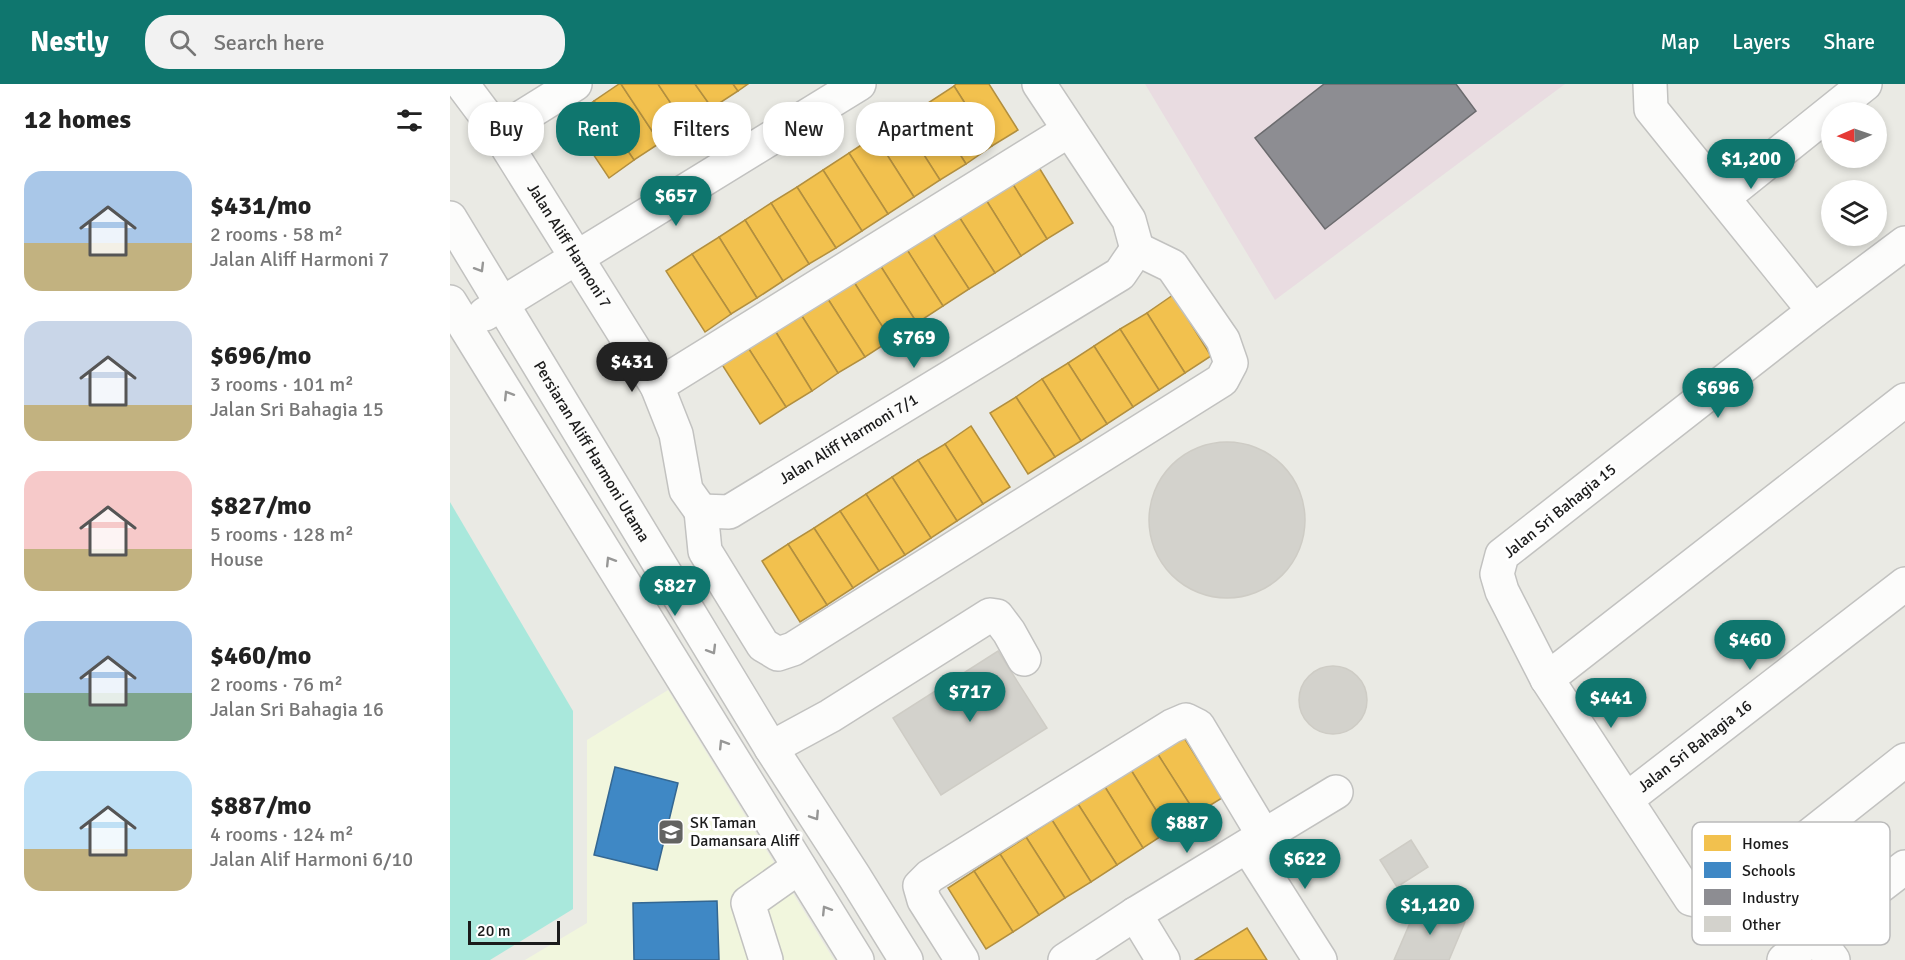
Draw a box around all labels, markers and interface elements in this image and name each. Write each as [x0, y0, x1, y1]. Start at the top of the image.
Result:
search box [145, 15, 565, 69]
text: Nestly [30, 25, 109, 59]
icon: search [166, 26, 199, 59]
text: Search here [214, 29, 325, 56]
text: Map [1661, 29, 1699, 55]
text: Layers [1732, 29, 1790, 55]
text: Share [1823, 29, 1875, 55]
chip: Buy [468, 102, 544, 156]
chip: Rent [556, 102, 640, 156]
chip: Filters [652, 102, 751, 156]
chip: New [763, 102, 844, 156]
chip: Apartment [856, 102, 995, 156]
north arrow [1821, 102, 1887, 168]
map controls [1821, 102, 1887, 246]
text: 12 homes [24, 104, 131, 136]
icon: filters [393, 104, 426, 137]
pin: $1,200 [1702, 139, 1800, 190]
text: $1,200 [1721, 146, 1781, 171]
pin: $657 [640, 176, 712, 227]
street label: Jalan Aliff Harmoni 7 [523, 179, 616, 312]
button: layers [1821, 180, 1887, 246]
text: $657 [654, 183, 698, 208]
text: $431/mo [210, 190, 311, 222]
icon: home [72, 195, 144, 267]
text: 2 rooms · 58 m² [210, 222, 343, 247]
text: Jalan Aliff Harmoni 7 [210, 247, 389, 272]
one-way arrow [473, 262, 485, 272]
pin: $769 [878, 318, 950, 369]
text: $769 [892, 325, 936, 350]
text: $696/mo [210, 340, 311, 372]
pin: $431 [596, 342, 668, 393]
icon: home [72, 345, 144, 417]
text: $431 [610, 349, 654, 374]
street label: Persiaran Aliff Harmoni Utama [529, 357, 654, 546]
pin: $696 [1682, 368, 1754, 419]
text: 3 rooms · 101 m² [210, 372, 354, 397]
text: $696 [1696, 375, 1740, 400]
street label: Jalan Aliff Harmoni 7/1 [776, 389, 922, 489]
one-way arrow [504, 390, 515, 401]
text: Jalan Sri Bahagia 15 [210, 397, 384, 422]
street label: Jalan Sri Bahagia 15 [1500, 459, 1620, 563]
text: $827/mo [210, 490, 311, 522]
icon: home [72, 495, 144, 567]
text: 5 rooms · 128 m² [210, 522, 354, 547]
text: House [210, 547, 264, 572]
one-way arrow [607, 556, 618, 567]
pin: $827 [639, 566, 711, 617]
text: $827 [653, 573, 697, 598]
pin: $460 [1714, 620, 1786, 671]
text: $460 [1728, 627, 1772, 652]
text: $460/mo [210, 640, 311, 672]
one-way arrow [704, 644, 716, 654]
icon: home [72, 645, 144, 717]
text: 2 rooms · 76 m² [210, 672, 343, 697]
pin: $717 [934, 672, 1006, 723]
pin: $441 [1575, 678, 1647, 729]
text: $717 [948, 679, 992, 704]
text: $441 [1589, 685, 1633, 710]
street label: Jalan Sri Bahagia 16 [1634, 696, 1756, 797]
text: Jalan Sri Bahagia 16 [210, 697, 384, 722]
one-way arrow [719, 740, 731, 750]
text: $887/mo [210, 790, 311, 822]
icon: home [72, 795, 144, 867]
pin: $887 [1151, 803, 1223, 854]
one-way arrow [808, 809, 819, 820]
text: $887 [1165, 810, 1209, 835]
place label: SK Taman Damansara Aliff [690, 813, 800, 851]
school or university icon: SK Taman Damansara Aliff [656, 817, 686, 847]
text: 4 rooms · 124 m² [210, 822, 354, 847]
legend [1692, 822, 1890, 945]
text: Homes [1742, 834, 1789, 854]
pin: $622 [1269, 839, 1341, 890]
text: $622 [1283, 846, 1327, 871]
text: Jalan Alif Harmoni 6/10 [210, 847, 413, 872]
text: Schools [1742, 861, 1795, 881]
pin: $1,120 [1381, 885, 1479, 936]
text: Industry [1742, 888, 1800, 908]
text: $1,120 [1400, 892, 1460, 917]
one-way arrow [821, 906, 833, 916]
text: Other [1742, 915, 1781, 935]
scale bar [468, 918, 560, 946]
text: 20 m [477, 921, 511, 941]

